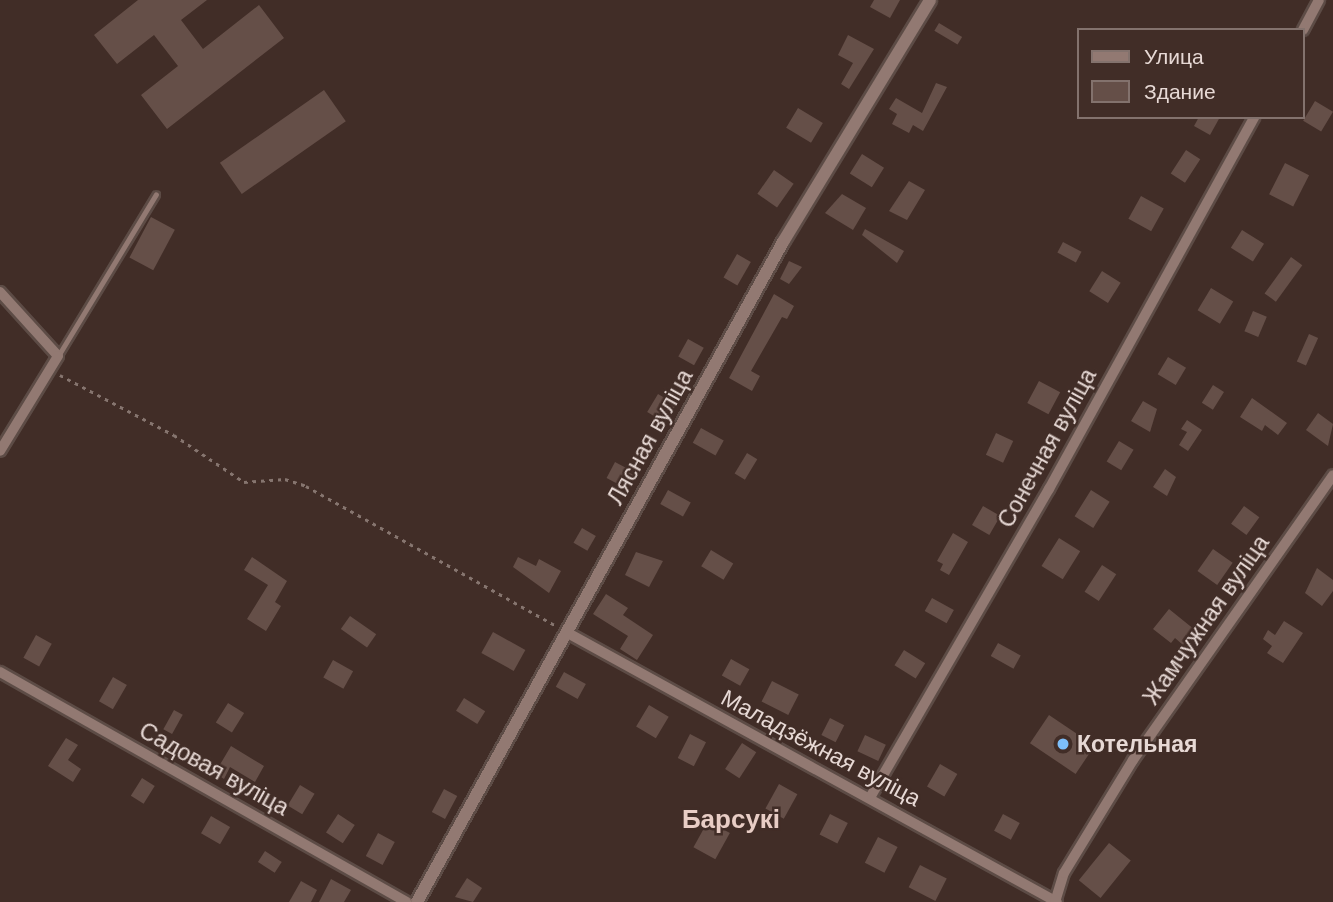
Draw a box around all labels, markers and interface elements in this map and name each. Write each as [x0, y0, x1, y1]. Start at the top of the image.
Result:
legend [1078, 28, 1305, 119]
text: Улица [1144, 45, 1204, 68]
text: Здание [1144, 80, 1216, 103]
street label: Лясная вуліца [601, 364, 699, 510]
street label: Сонечная вуліца [992, 364, 1102, 532]
street label: Жамчужная вуліца [1137, 530, 1275, 710]
street label: Маладзёжная вуліца [716, 684, 926, 812]
street label: Садовая вуліца [134, 717, 294, 821]
place label: Котельная [1077, 730, 1197, 758]
marker: Котельная [1055, 736, 1071, 752]
district label: Барсукі [682, 804, 780, 836]

